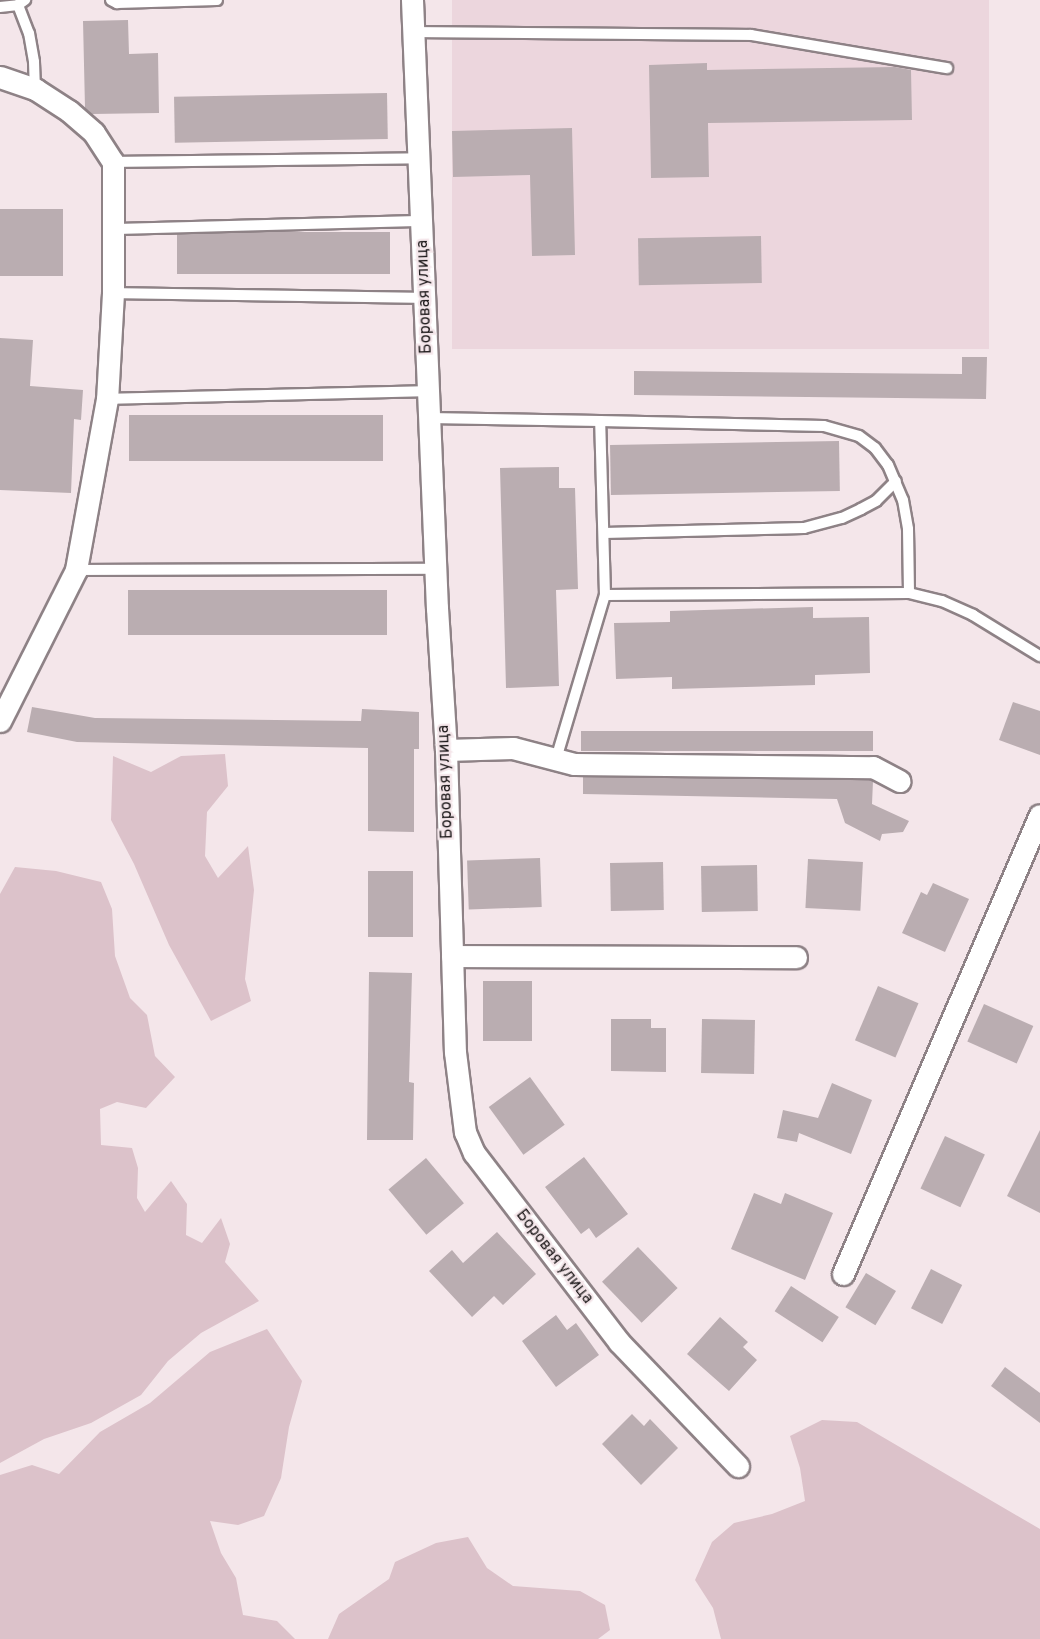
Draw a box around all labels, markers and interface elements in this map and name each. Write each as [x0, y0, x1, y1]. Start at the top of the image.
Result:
street label: Боровая улица [413, 240, 437, 354]
street label: Боровая улица [434, 725, 458, 839]
street label: Боровая улица [511, 1206, 597, 1308]

